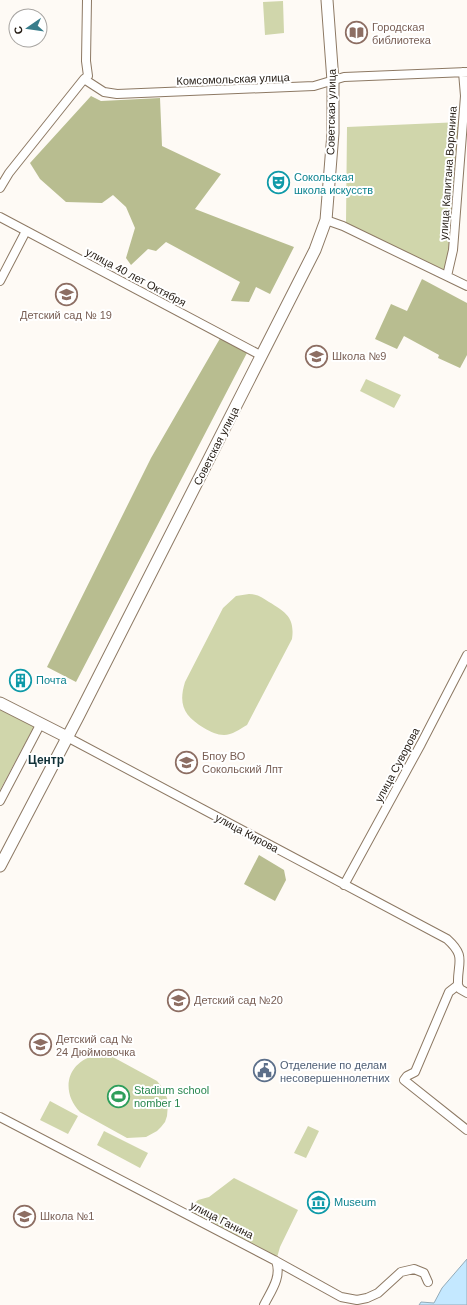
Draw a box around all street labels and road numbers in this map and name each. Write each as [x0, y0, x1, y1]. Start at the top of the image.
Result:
street label: Советская улица [324, 68, 338, 155]
street label: Комсомольская улица [176, 71, 291, 87]
street label: улица Капитана Воронина [437, 105, 459, 240]
street label: улица 40 лет Октября [84, 246, 188, 309]
street label: Советская улица [191, 404, 241, 487]
street label: улица Суворова [372, 725, 422, 804]
street label: улица Кирова [213, 811, 281, 855]
street label: улица Ганина [188, 1199, 256, 1241]

